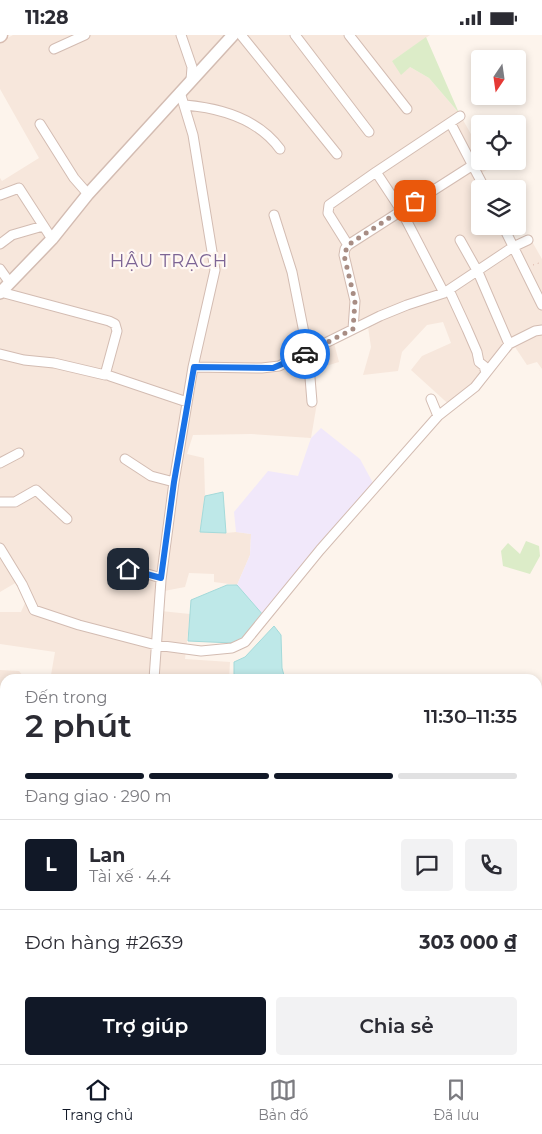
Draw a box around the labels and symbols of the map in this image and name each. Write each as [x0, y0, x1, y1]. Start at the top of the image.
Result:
north arrow [471, 50, 526, 105]
pin [394, 180, 436, 222]
district label: HẬU TRẠCH [110, 250, 228, 272]
courier [280, 329, 330, 379]
pin [107, 548, 149, 590]

